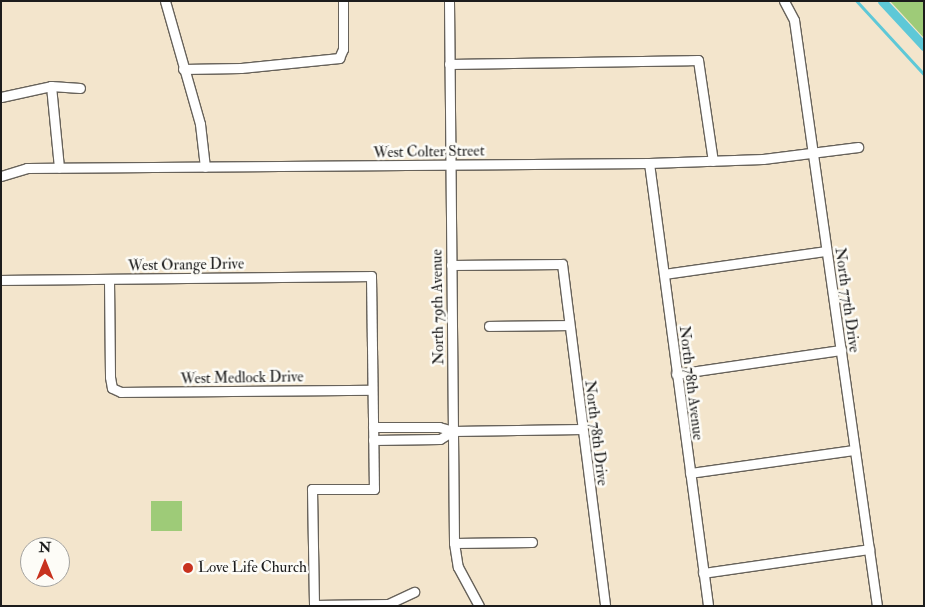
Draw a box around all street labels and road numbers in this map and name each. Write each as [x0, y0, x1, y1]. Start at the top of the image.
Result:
street label: West Colter Street [373, 142, 485, 162]
street label: North 77th Drive [831, 246, 863, 354]
street label: North 79th Avenue [428, 249, 448, 365]
street label: West Orange Drive [128, 255, 244, 275]
street label: North 78th Avenue [675, 325, 707, 441]
street label: West Medlock Drive [180, 368, 304, 388]
street label: North 78th Drive [581, 379, 611, 487]

